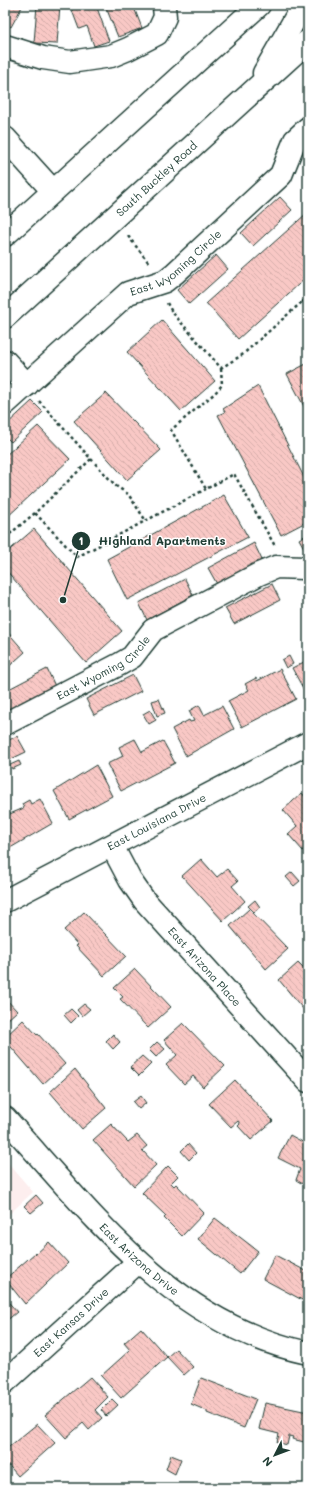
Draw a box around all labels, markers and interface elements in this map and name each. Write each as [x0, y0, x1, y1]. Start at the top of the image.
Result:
street label: South Buckley Road [112, 138, 200, 219]
street label: East Wyoming Circle [128, 226, 224, 299]
callout: Highland Apartments [71, 529, 234, 553]
text: 1 [78, 532, 84, 548]
text: Highland Apartments [98, 532, 226, 548]
street label: East Wyoming Circle [54, 632, 153, 703]
street label: East Louisiana Drive [104, 789, 209, 854]
street label: East Arizona Place [165, 924, 245, 1010]
street label: East Arizona Drive [96, 1220, 182, 1298]
street label: East Kansas Drive [30, 1284, 112, 1360]
north arrow [255, 1435, 295, 1475]
text: N [259, 1454, 276, 1470]

